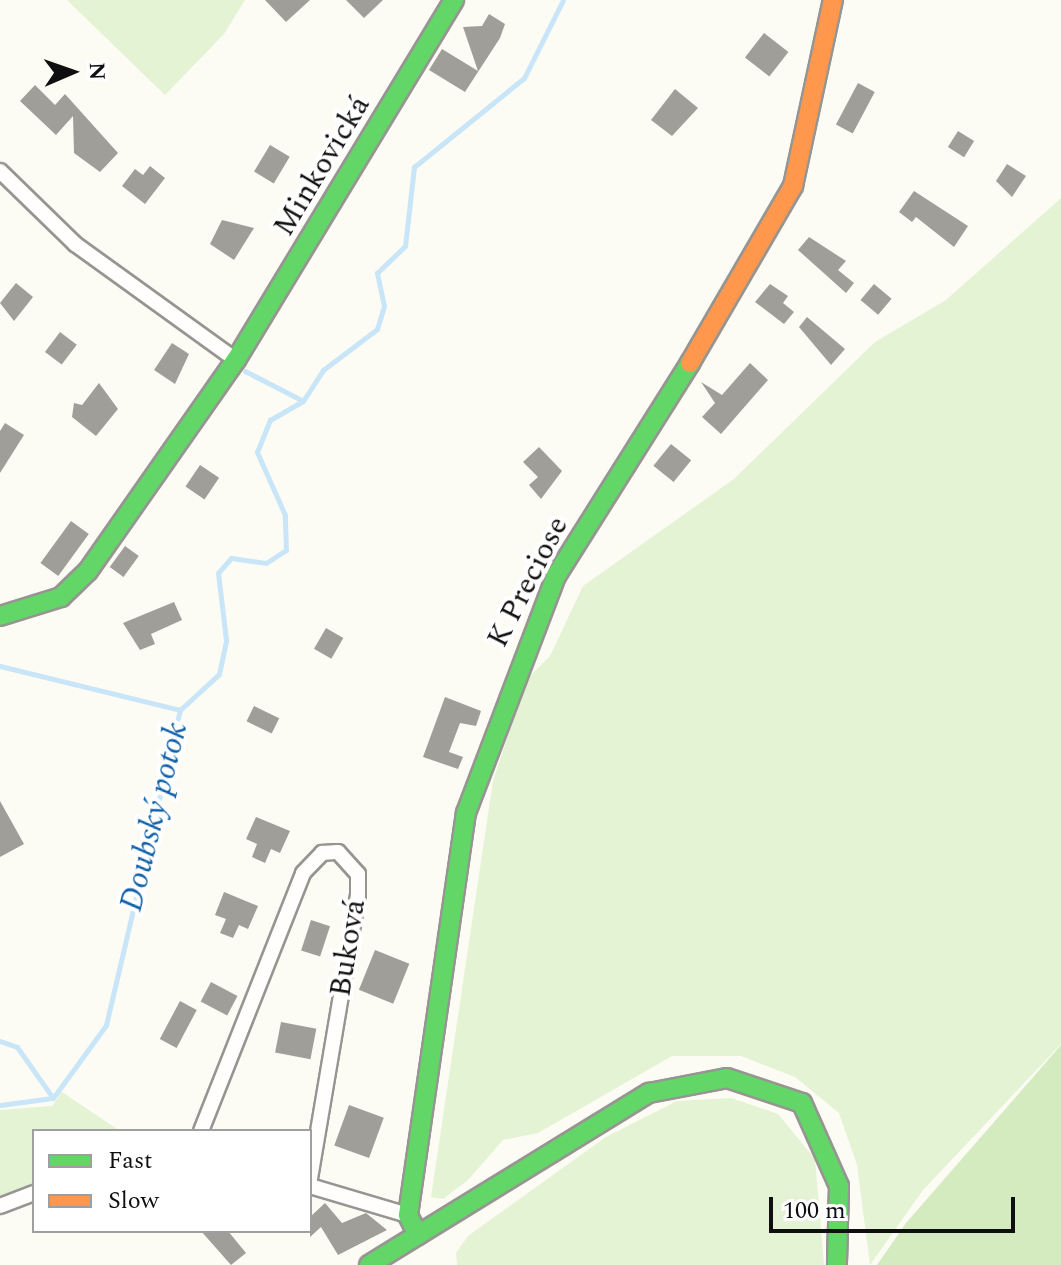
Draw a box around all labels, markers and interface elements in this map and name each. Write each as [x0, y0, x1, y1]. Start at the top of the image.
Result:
north arrow [32, 32, 112, 112]
text: N [80, 62, 113, 81]
street label: Minkovická [266, 89, 378, 243]
street label: K Preciose [480, 511, 576, 653]
water label: Doubský potok [113, 719, 197, 915]
street label: Buková [323, 897, 373, 999]
legend [32, 1129, 312, 1233]
text: Fast [108, 1143, 153, 1179]
scale bar [773, 1181, 1019, 1231]
text: Slow [108, 1183, 159, 1219]
text: 100 m [783, 1193, 846, 1229]

